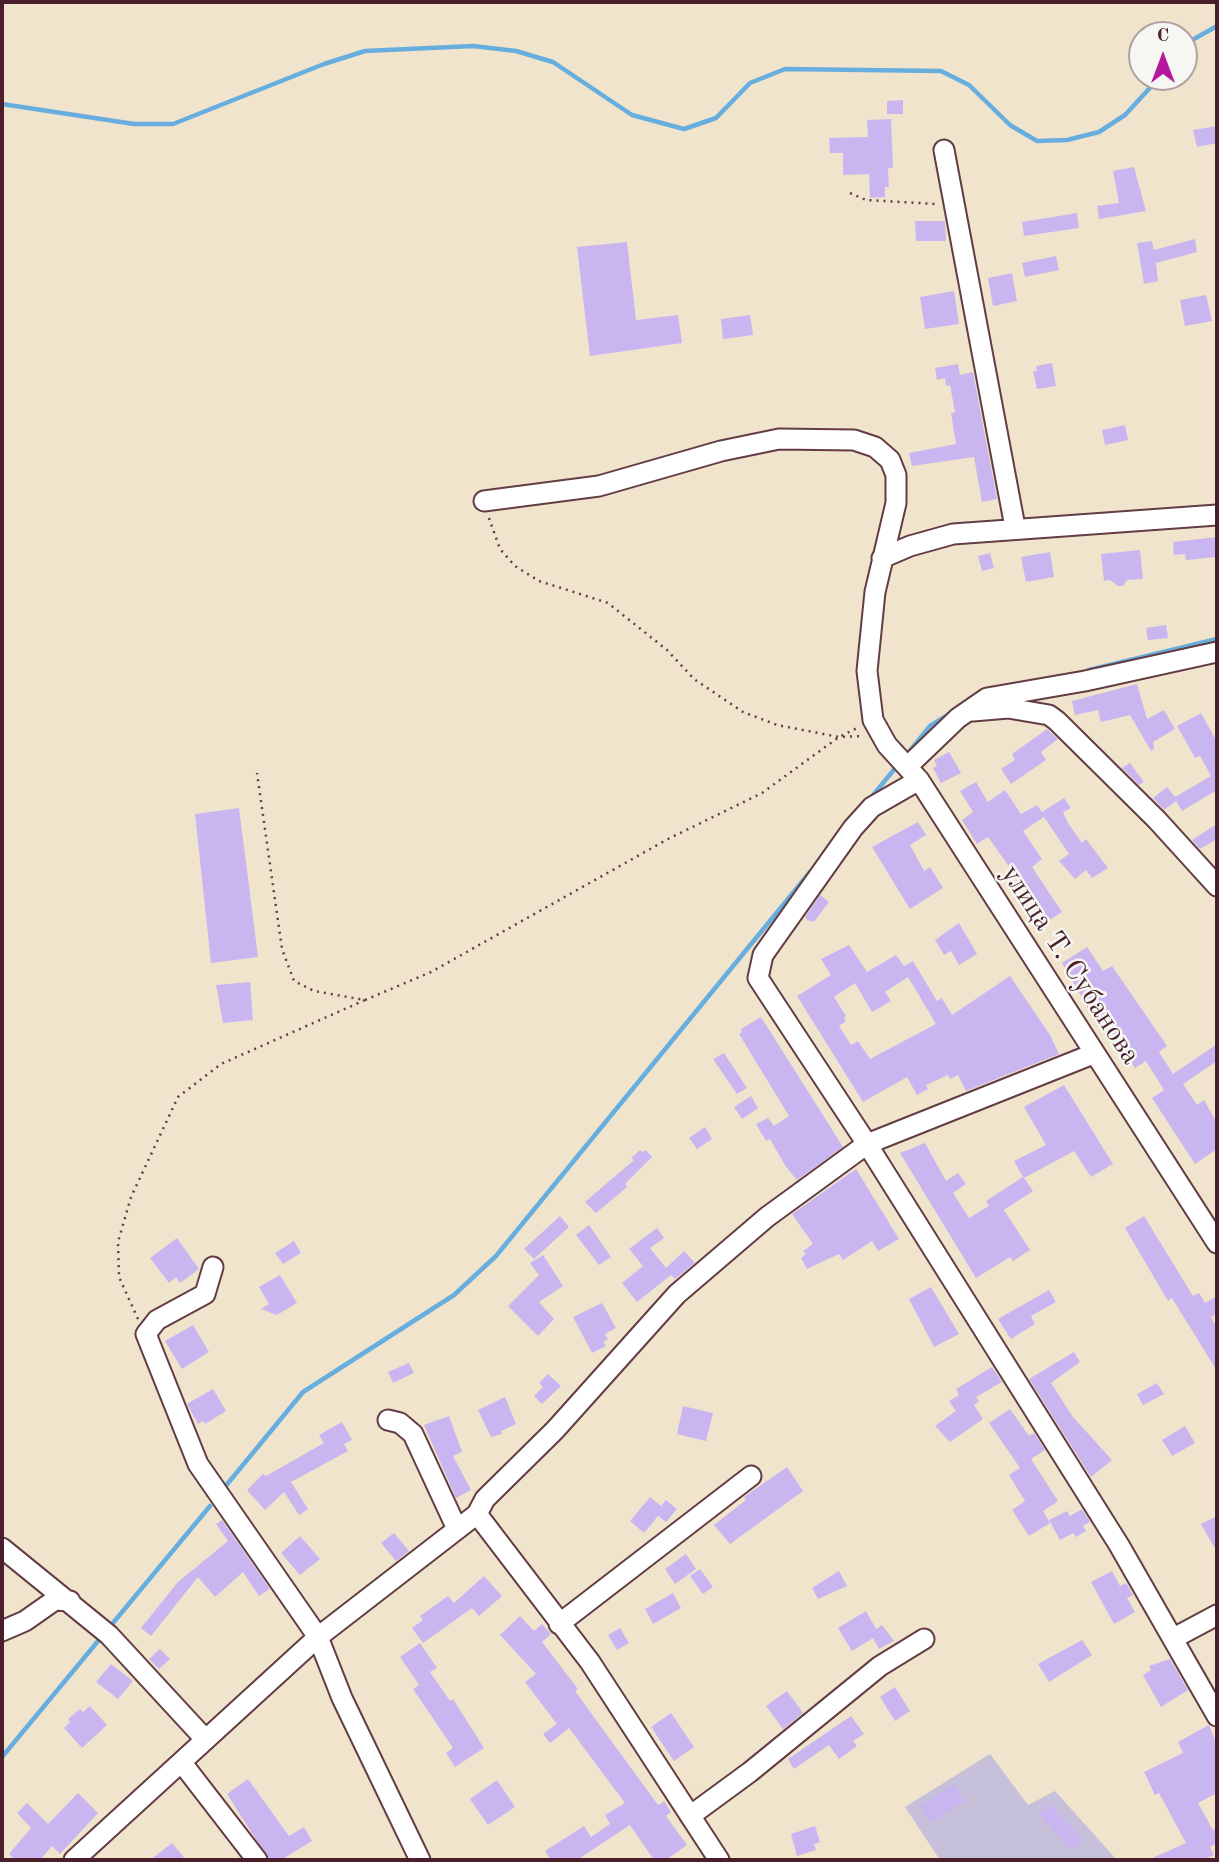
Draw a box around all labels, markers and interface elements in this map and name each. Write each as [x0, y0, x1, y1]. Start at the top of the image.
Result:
north arrow [1128, 21, 1198, 91]
text: С [1157, 27, 1169, 46]
street label: улица Т. Субанова [993, 859, 1147, 1071]

